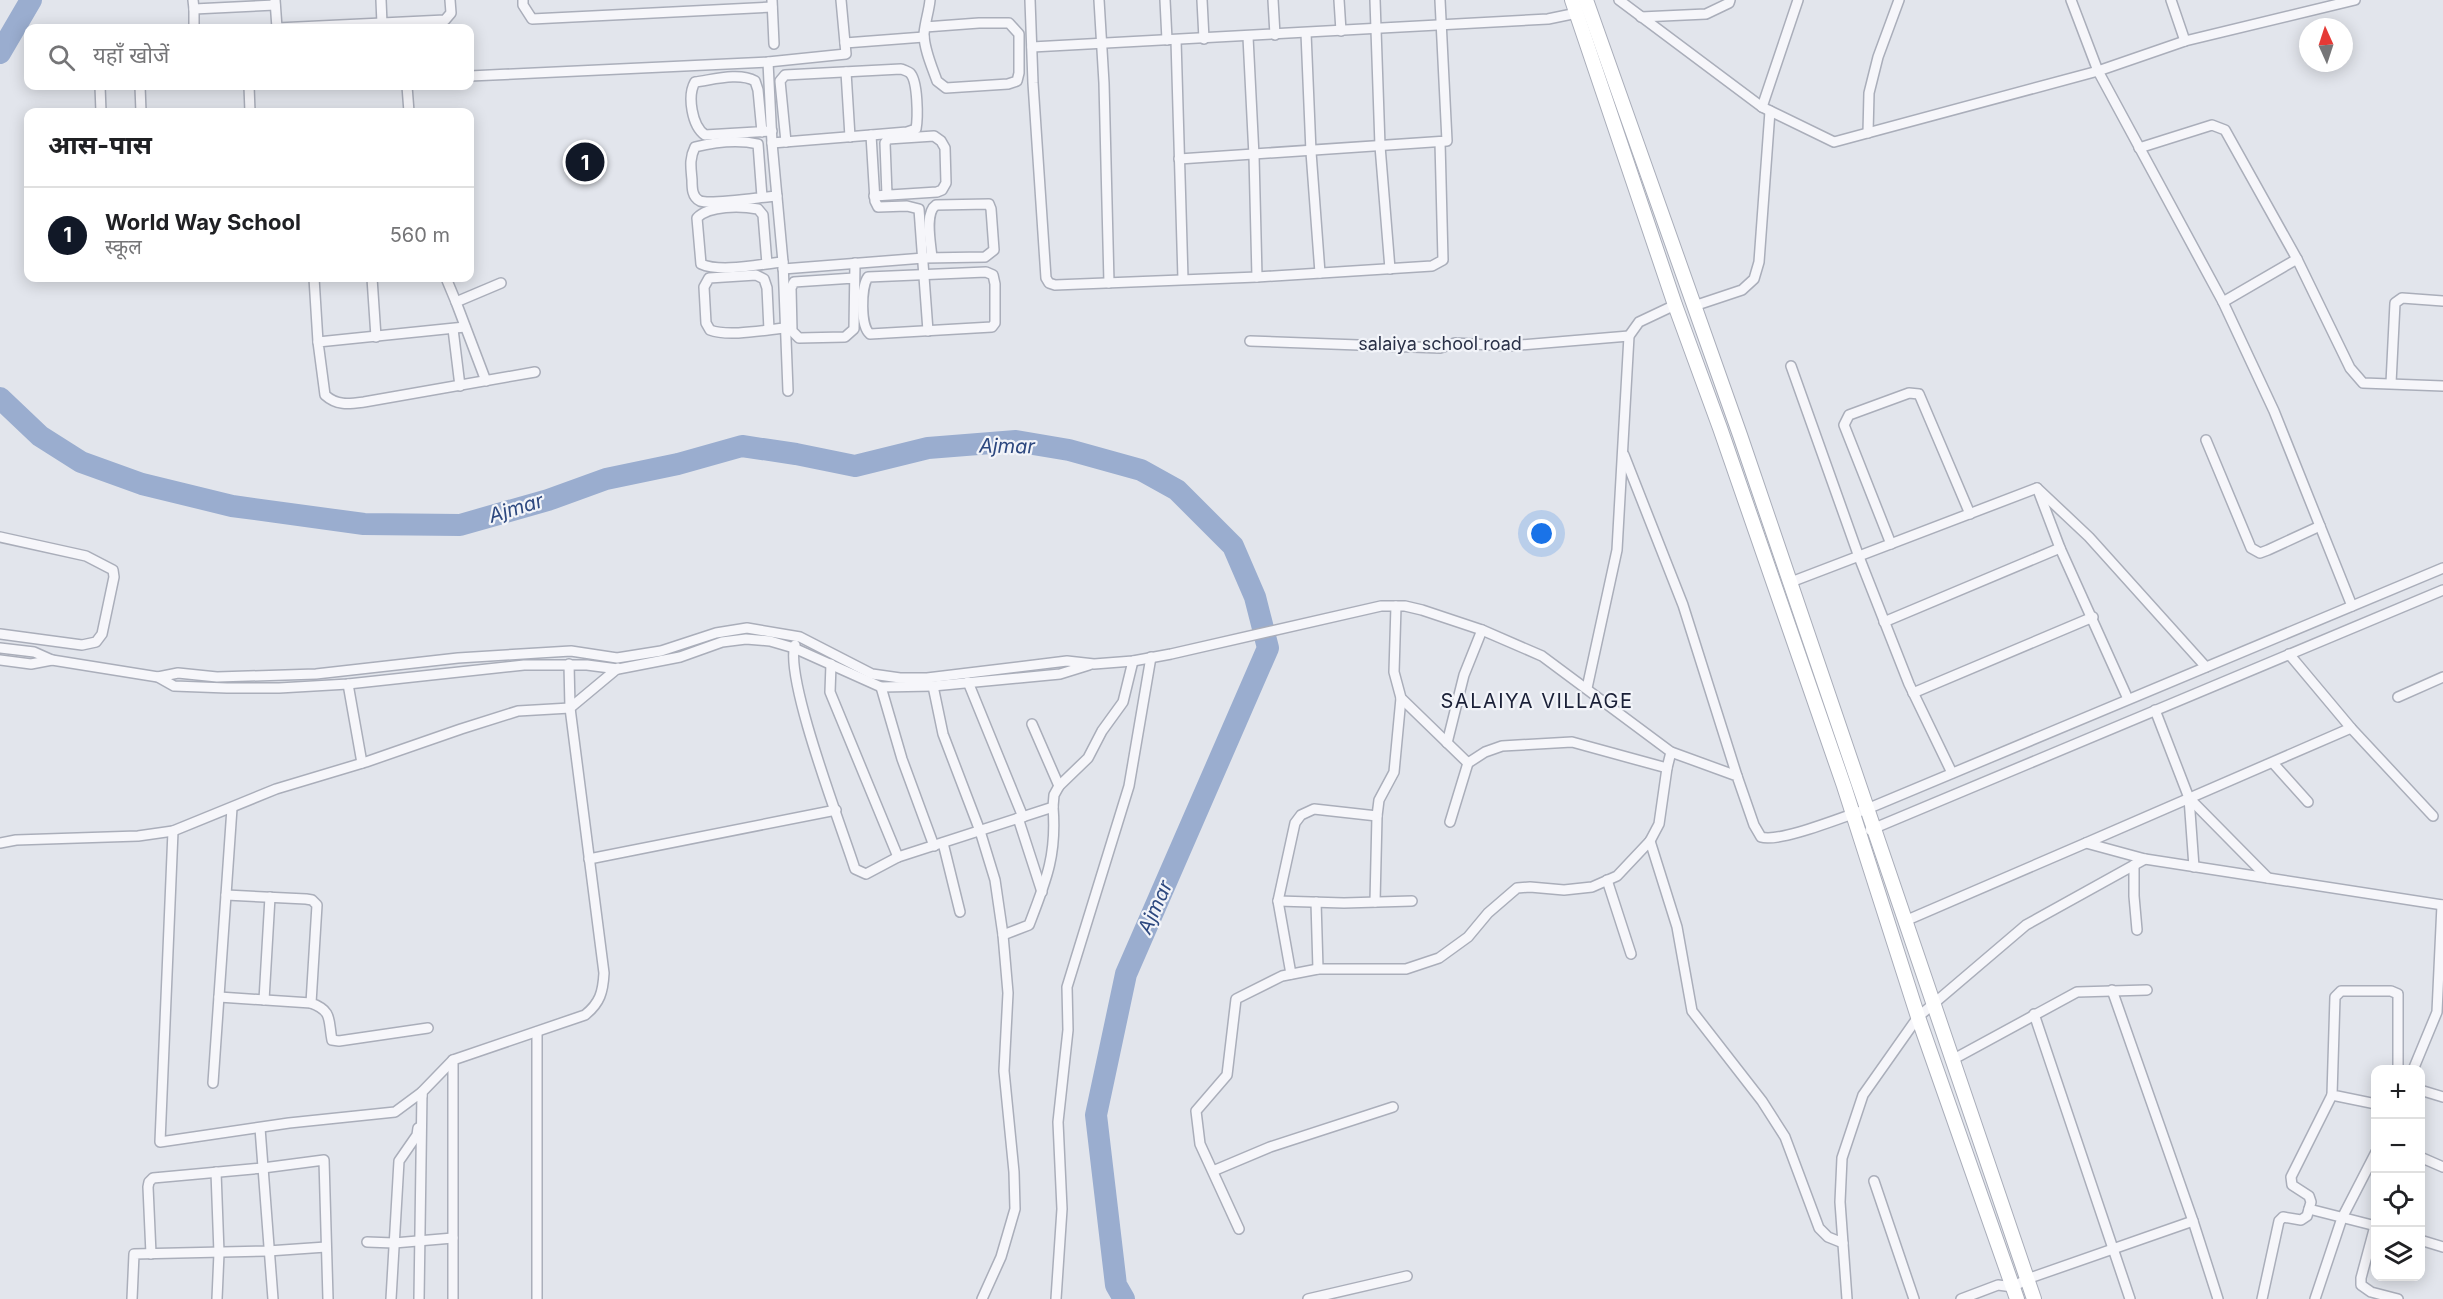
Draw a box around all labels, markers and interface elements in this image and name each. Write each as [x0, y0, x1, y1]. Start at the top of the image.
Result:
north arrow [2299, 18, 2353, 72]
search box [24, 24, 474, 90]
icon: search [45, 41, 78, 74]
text: यहाँ खोजें [93, 42, 169, 68]
text: आस-पास [48, 129, 152, 160]
pin: 1 [566, 140, 604, 184]
text: World Way School [105, 209, 301, 235]
text: 1 [63, 223, 72, 247]
text: 560 m [390, 223, 450, 247]
text: स्कूल [105, 235, 142, 259]
street label: salaiya school road [1358, 333, 1522, 354]
water label: Ajmar [978, 433, 1036, 458]
water label: Ajmar [485, 488, 547, 528]
your location [1527, 519, 1556, 548]
district label: SALAIYA VILLAGE [1441, 689, 1633, 713]
water label: Ajmar [1132, 876, 1178, 938]
map controls [2371, 1065, 2425, 1281]
button: + [2371, 1065, 2425, 1119]
button: − [2371, 1119, 2425, 1173]
button: locate [2371, 1173, 2425, 1227]
button: layers [2371, 1227, 2425, 1281]

